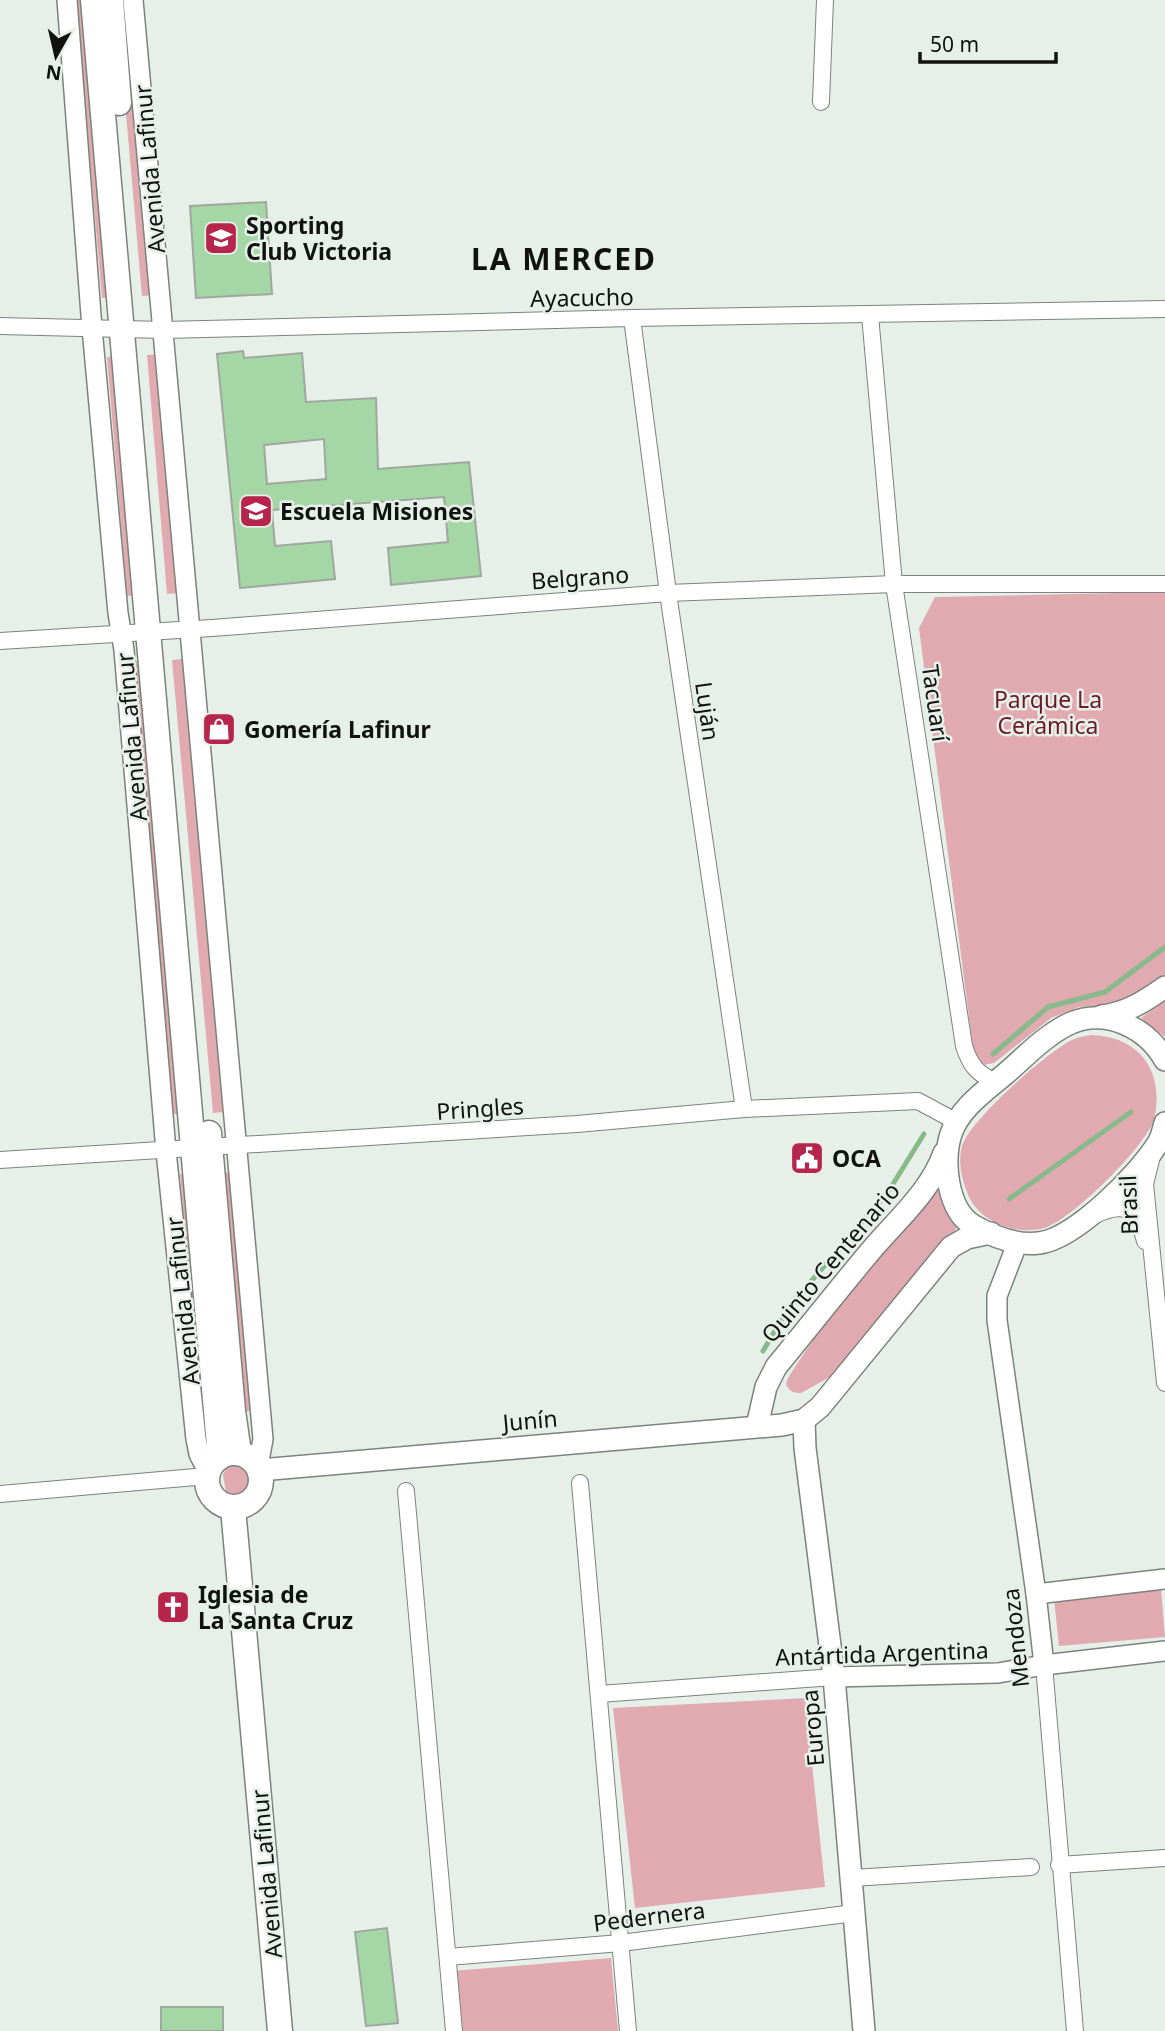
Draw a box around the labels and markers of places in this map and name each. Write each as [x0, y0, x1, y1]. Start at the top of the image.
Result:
place label: Sporting Club Victoria [246, 209, 392, 267]
school or university icon: Sporting Club Victoria [202, 219, 240, 257]
school or university icon: Escuela Misiones [237, 492, 275, 530]
place label: Escuela Misiones [280, 495, 473, 527]
shop icon: Gomería Lafinur [200, 710, 238, 748]
place label: Gomería Lafinur [244, 713, 431, 745]
public building icon: OCA [788, 1139, 826, 1177]
place label: OCA [832, 1142, 881, 1174]
place label: Iglesia de La Santa Cruz [198, 1578, 353, 1636]
church icon: Iglesia de La Santa Cruz [154, 1588, 192, 1626]

